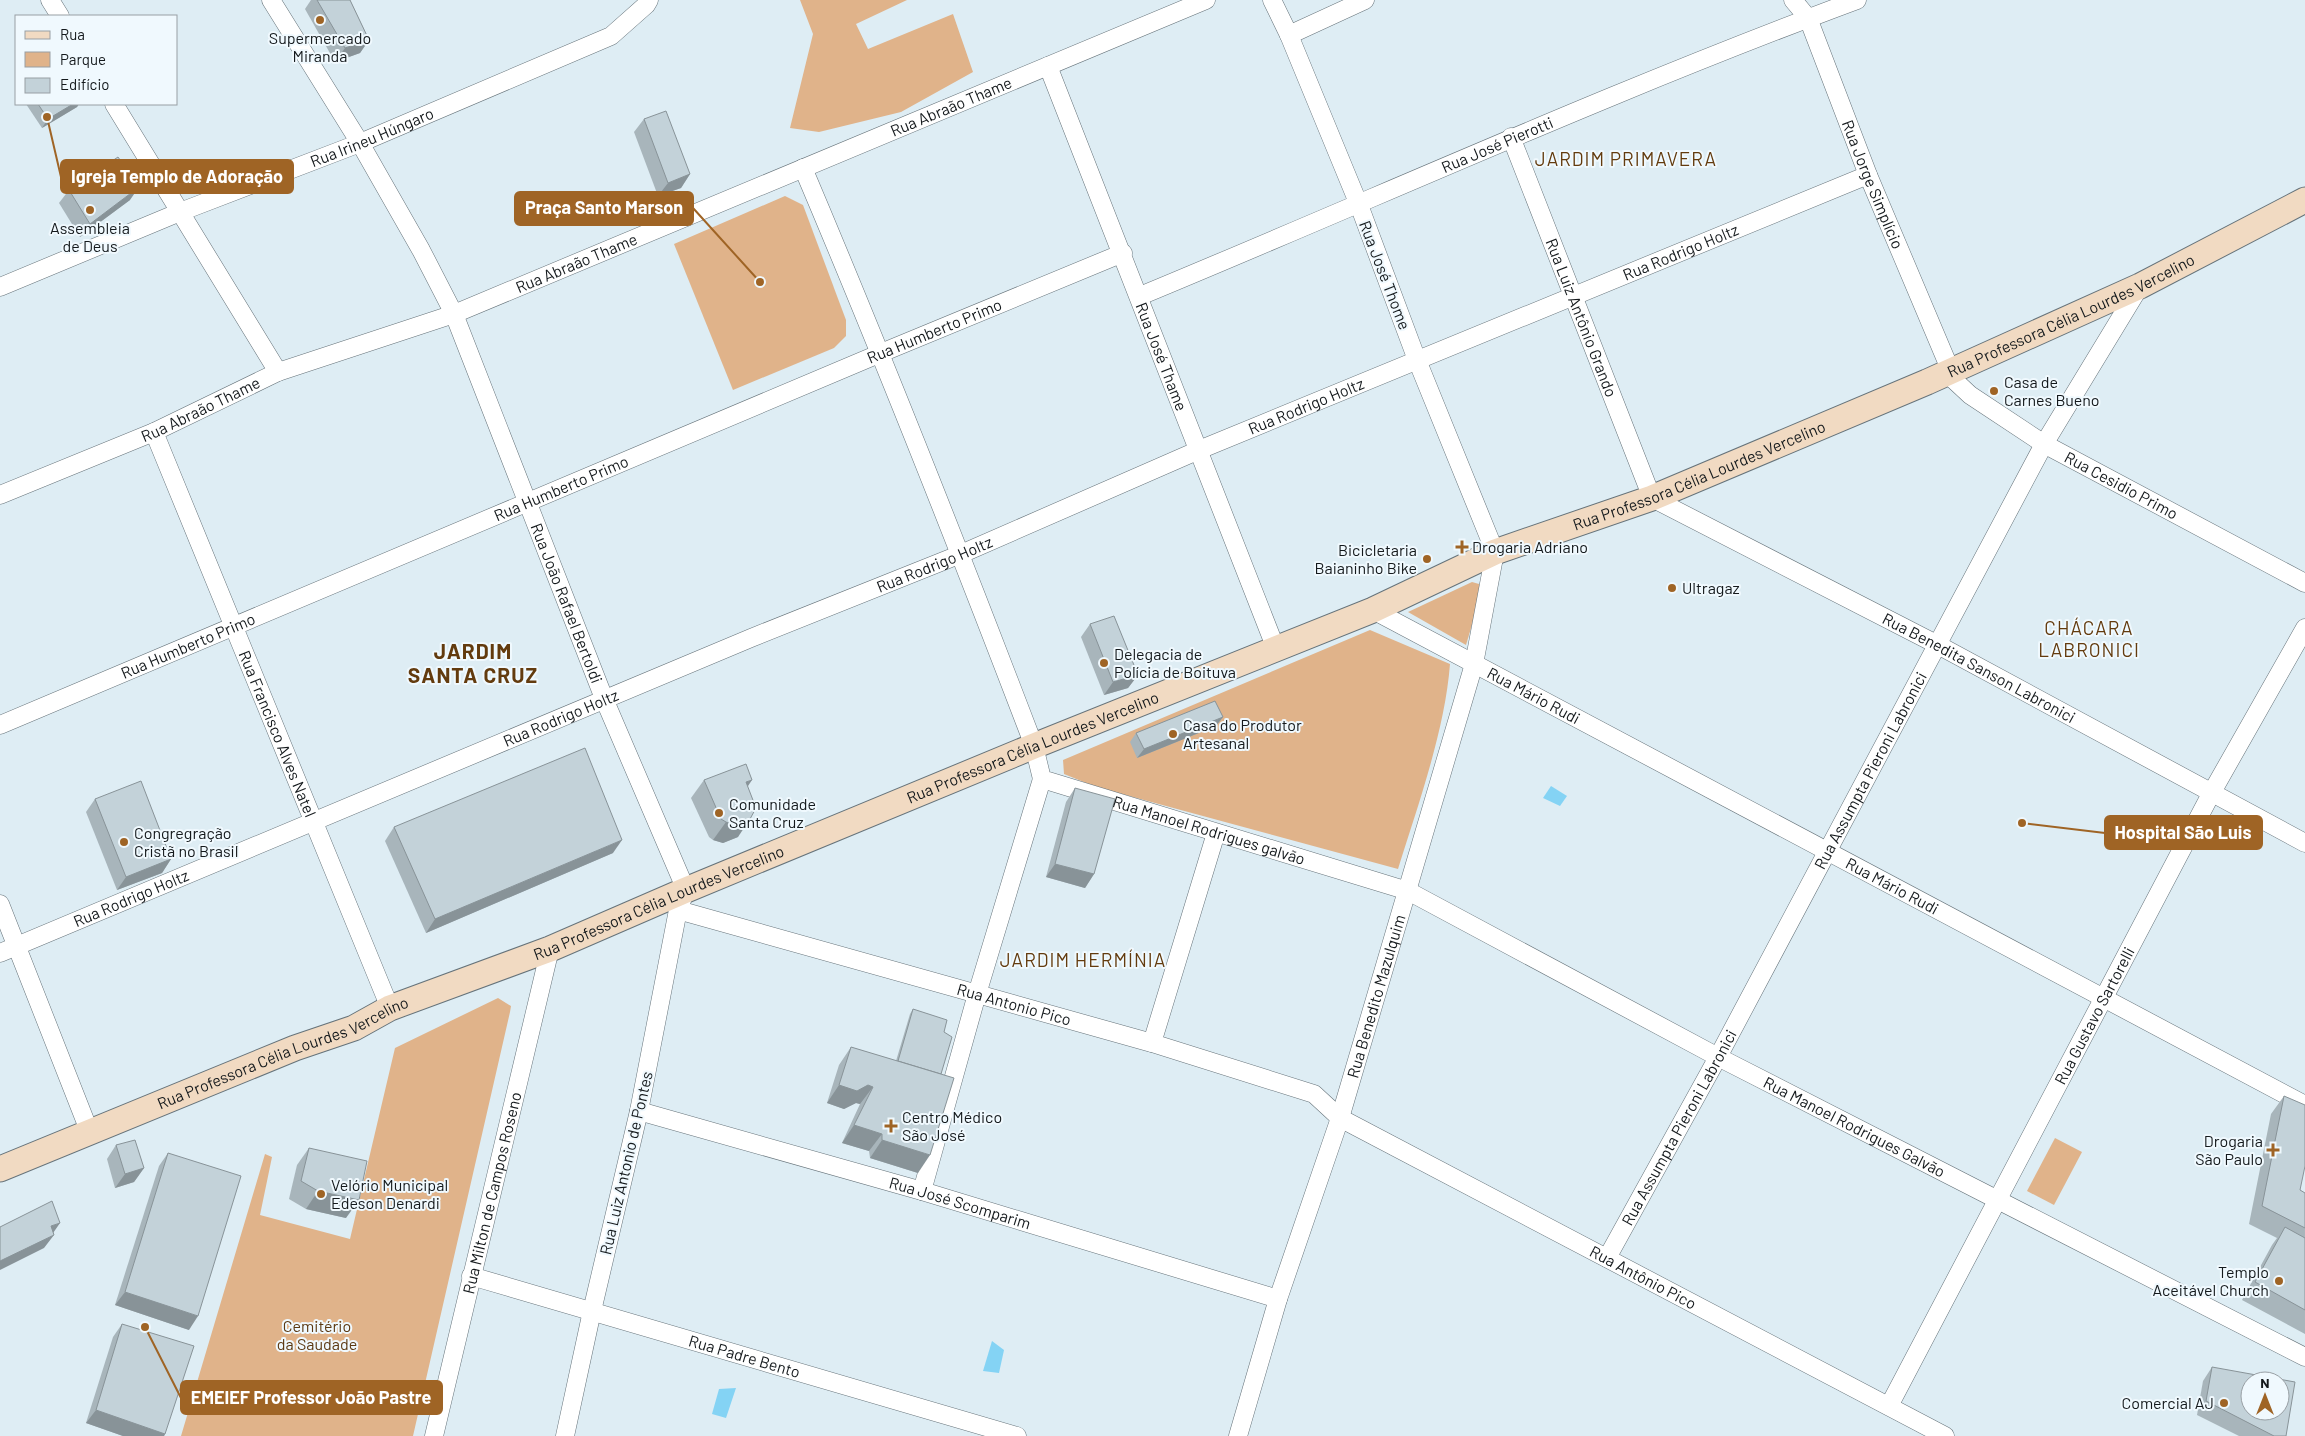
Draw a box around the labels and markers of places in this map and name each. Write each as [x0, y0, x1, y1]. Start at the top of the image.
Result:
marker: Supermercado Miranda [314, 14, 326, 26]
place label: Supermercado Miranda [269, 28, 371, 65]
callout: Igreja Templo de Adoração [61, 160, 293, 193]
callout: Praça Santo Marson [515, 192, 693, 225]
marker: Assembleia de Deus [84, 204, 96, 216]
place label: Assembleia de Deus [50, 218, 130, 255]
place label: Casa de Carnes Bueno [2004, 372, 2100, 409]
marker: Casa de Carnes Bueno [1988, 385, 2000, 397]
place label: Drogaria Adriano [1472, 537, 1588, 556]
place label: Bicicletaria Baianinho Bike [1315, 540, 1417, 577]
marker: Drogaria Adriano [1456, 541, 1468, 553]
marker: Bicicletaria Baianinho Bike [1421, 553, 1433, 565]
place label: Ultragaz [1682, 578, 1740, 597]
marker: Ultragaz [1666, 582, 1678, 594]
place label: Delegacia de Polícia de Boituva [1114, 644, 1236, 681]
marker: Delegacia de Polícia de Boituva [1098, 657, 1110, 669]
place label: Casa do Produtor Artesanal [1183, 715, 1302, 752]
marker: Casa do Produtor Artesanal [1167, 728, 1179, 740]
place label: Comunidade Santa Cruz [729, 794, 816, 831]
marker: Comunidade Santa Cruz [713, 807, 725, 819]
callout: Hospital São Luis [2105, 816, 2262, 849]
place label: Congregração Cristã no Brasil [134, 823, 238, 860]
marker: Congregração Cristã no Brasil [118, 836, 130, 848]
place label: Centro Médico São José [902, 1107, 1002, 1144]
marker: Centro Médico São José [884, 1119, 898, 1133]
place label: Drogaria São Paulo [2195, 1131, 2263, 1168]
marker: Drogaria São Paulo [2267, 1144, 2279, 1156]
place label: Velório Municipal Edeson Denardi [331, 1175, 448, 1212]
marker: Velório Municipal Edeson Denardi [315, 1188, 327, 1200]
place label: Templo Aceitável Church [2152, 1262, 2269, 1299]
marker: Templo Aceitável Church [2273, 1275, 2285, 1287]
callout: EMEIEF Professor João Pastre [181, 1381, 442, 1414]
place label: Comercial AJ [2122, 1393, 2214, 1412]
marker: Comercial AJ [2218, 1397, 2230, 1409]

